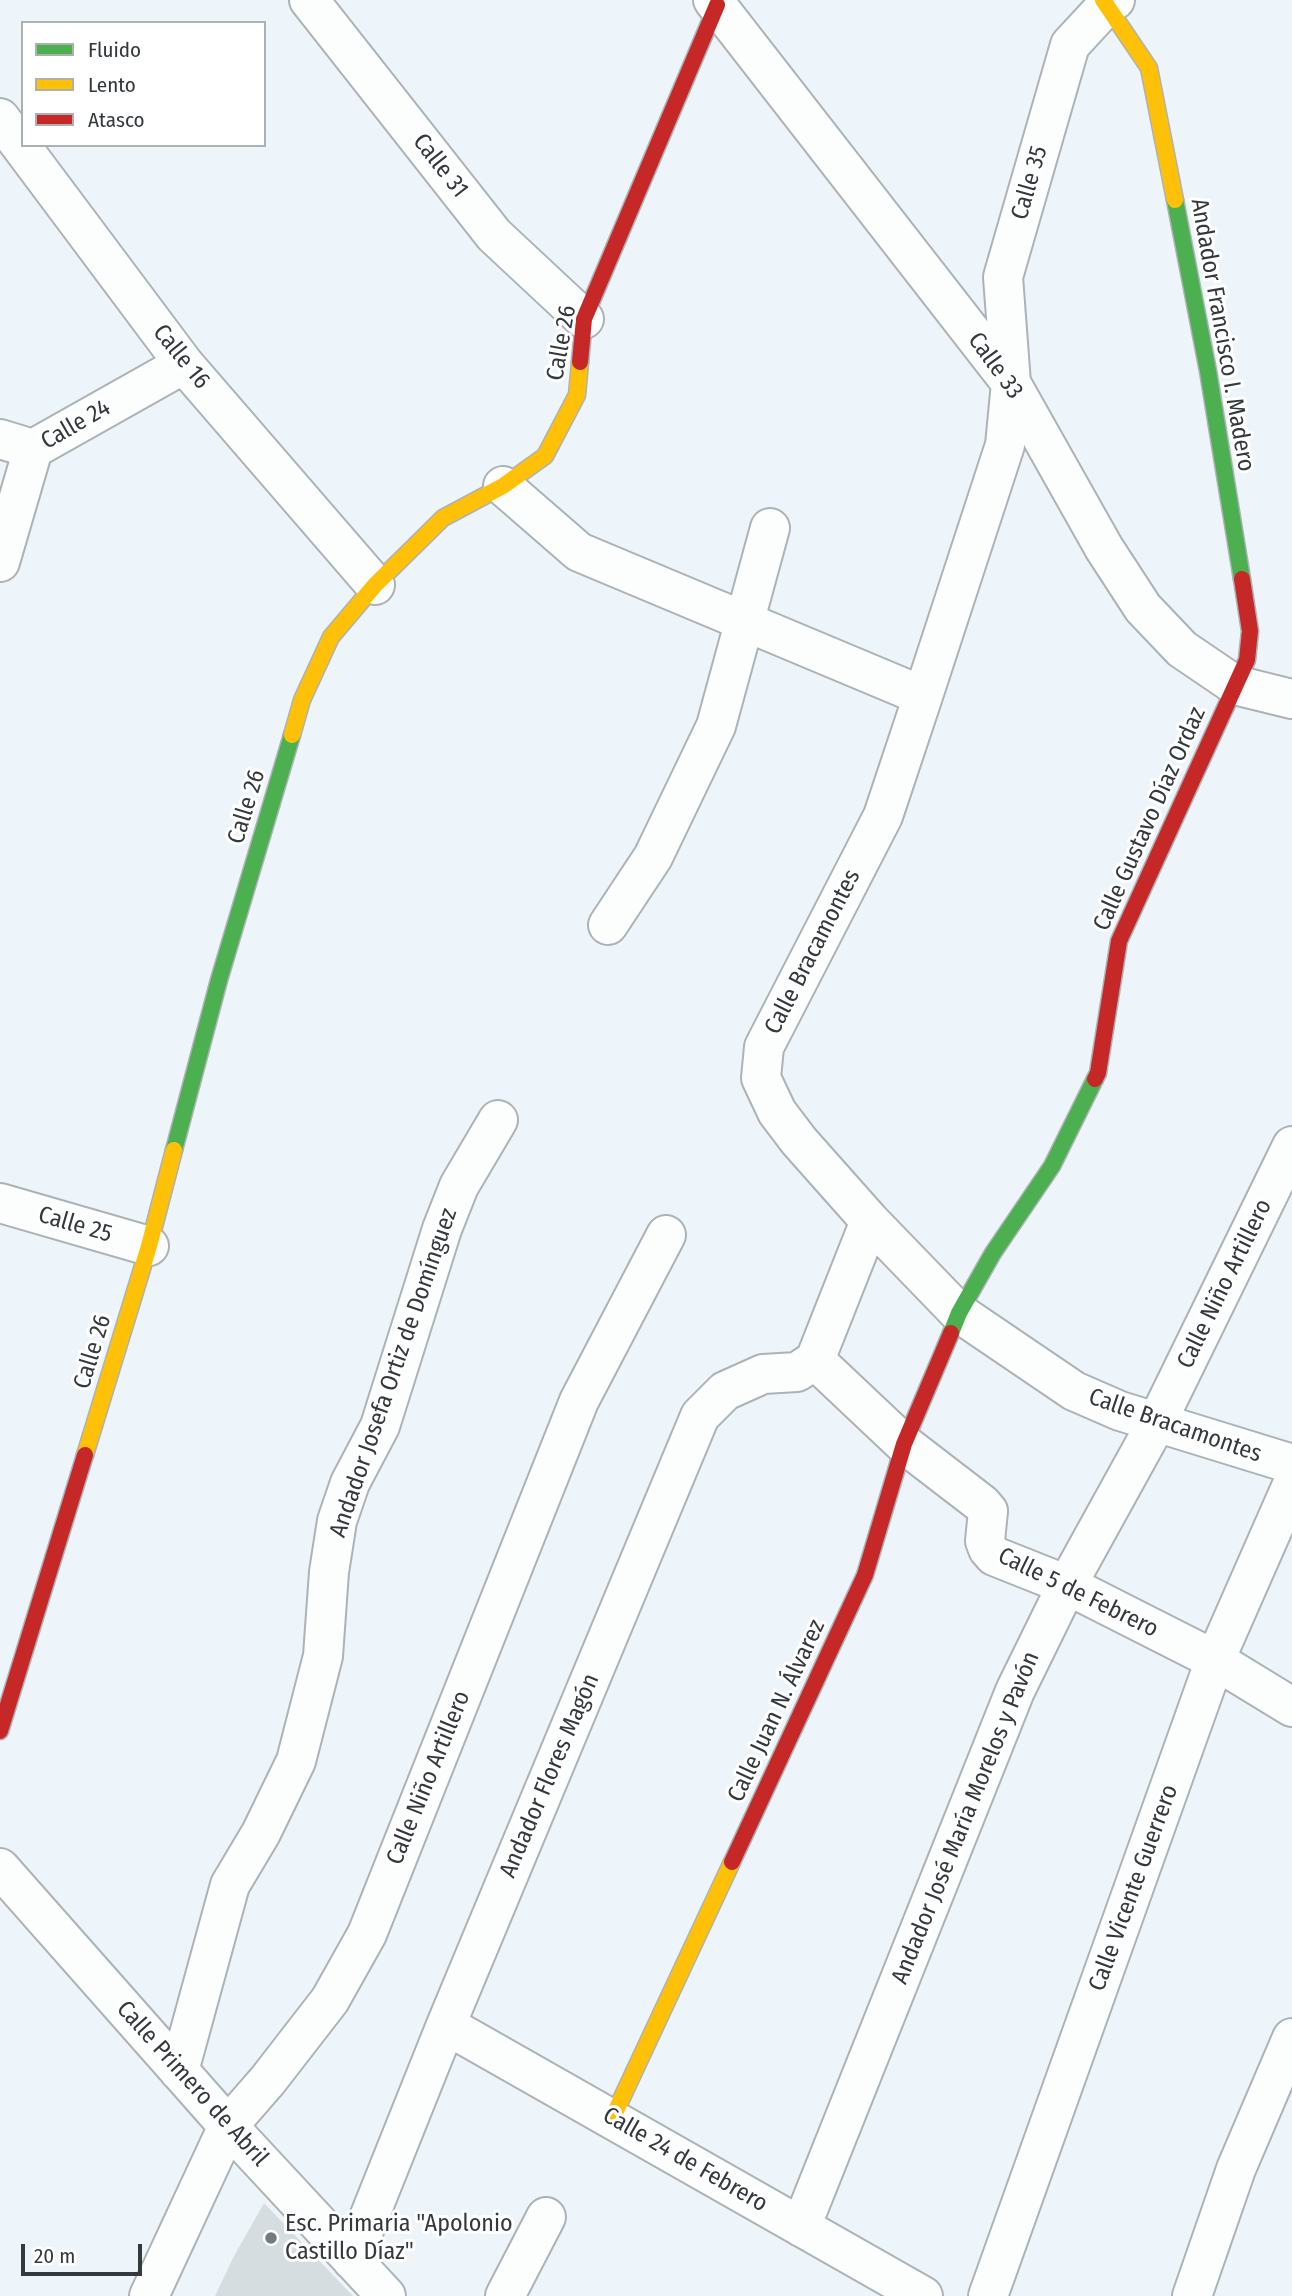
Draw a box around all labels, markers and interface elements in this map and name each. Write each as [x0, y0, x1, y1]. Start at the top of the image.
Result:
legend [21, 21, 266, 147]
text: Fluido [88, 37, 141, 63]
text: Lento [88, 72, 136, 98]
text: Atasco [88, 107, 145, 133]
street label: Calle 31 [406, 128, 474, 204]
street label: Calle 35 [1006, 143, 1054, 223]
street label: Andador Francisco I. Madero [1184, 196, 1260, 474]
street label: Calle 26 [541, 303, 583, 383]
street label: Calle 16 [146, 319, 216, 395]
street label: Calle 33 [961, 327, 1029, 405]
street label: Calle 24 [36, 394, 116, 456]
street label: Calle Gustavo Díaz Ordaz [1088, 703, 1212, 935]
street label: Calle 26 [222, 766, 272, 848]
street label: Calle Bracamontes [759, 865, 867, 1039]
street label: Calle Niño Artillero [1172, 1195, 1278, 1373]
street label: Calle 25 [35, 1201, 115, 1249]
street label: Andador Josefa Ortiz de Domínguez [324, 1205, 464, 1541]
street label: Calle 26 [68, 1311, 118, 1393]
street label: Calle Bracamontes [1085, 1383, 1265, 1469]
street label: Calle 5 de Febrero [993, 1542, 1163, 1644]
street label: Calle Juan N. Álvarez [722, 1615, 832, 1807]
street label: Andador José María Morelos y Pavón [886, 1648, 1046, 1988]
street label: Andador Flores Magón [494, 1670, 606, 1882]
street label: Calle Niño Artillero [381, 1687, 477, 1869]
street label: Calle Vicente Guerrero [1083, 1781, 1185, 1995]
street label: Calle Primero de Abril [110, 1995, 274, 2173]
street label: Calle 24 de Febrero [598, 2101, 772, 2219]
place label: Esc. Primaria "Apolonio Castillo Díaz" [285, 2210, 513, 2266]
scale bar [24, 2230, 145, 2274]
marker: Esc. Primaria "Apolonio Castillo Díaz" [263, 2230, 279, 2246]
text: 20 m [34, 2243, 75, 2269]

